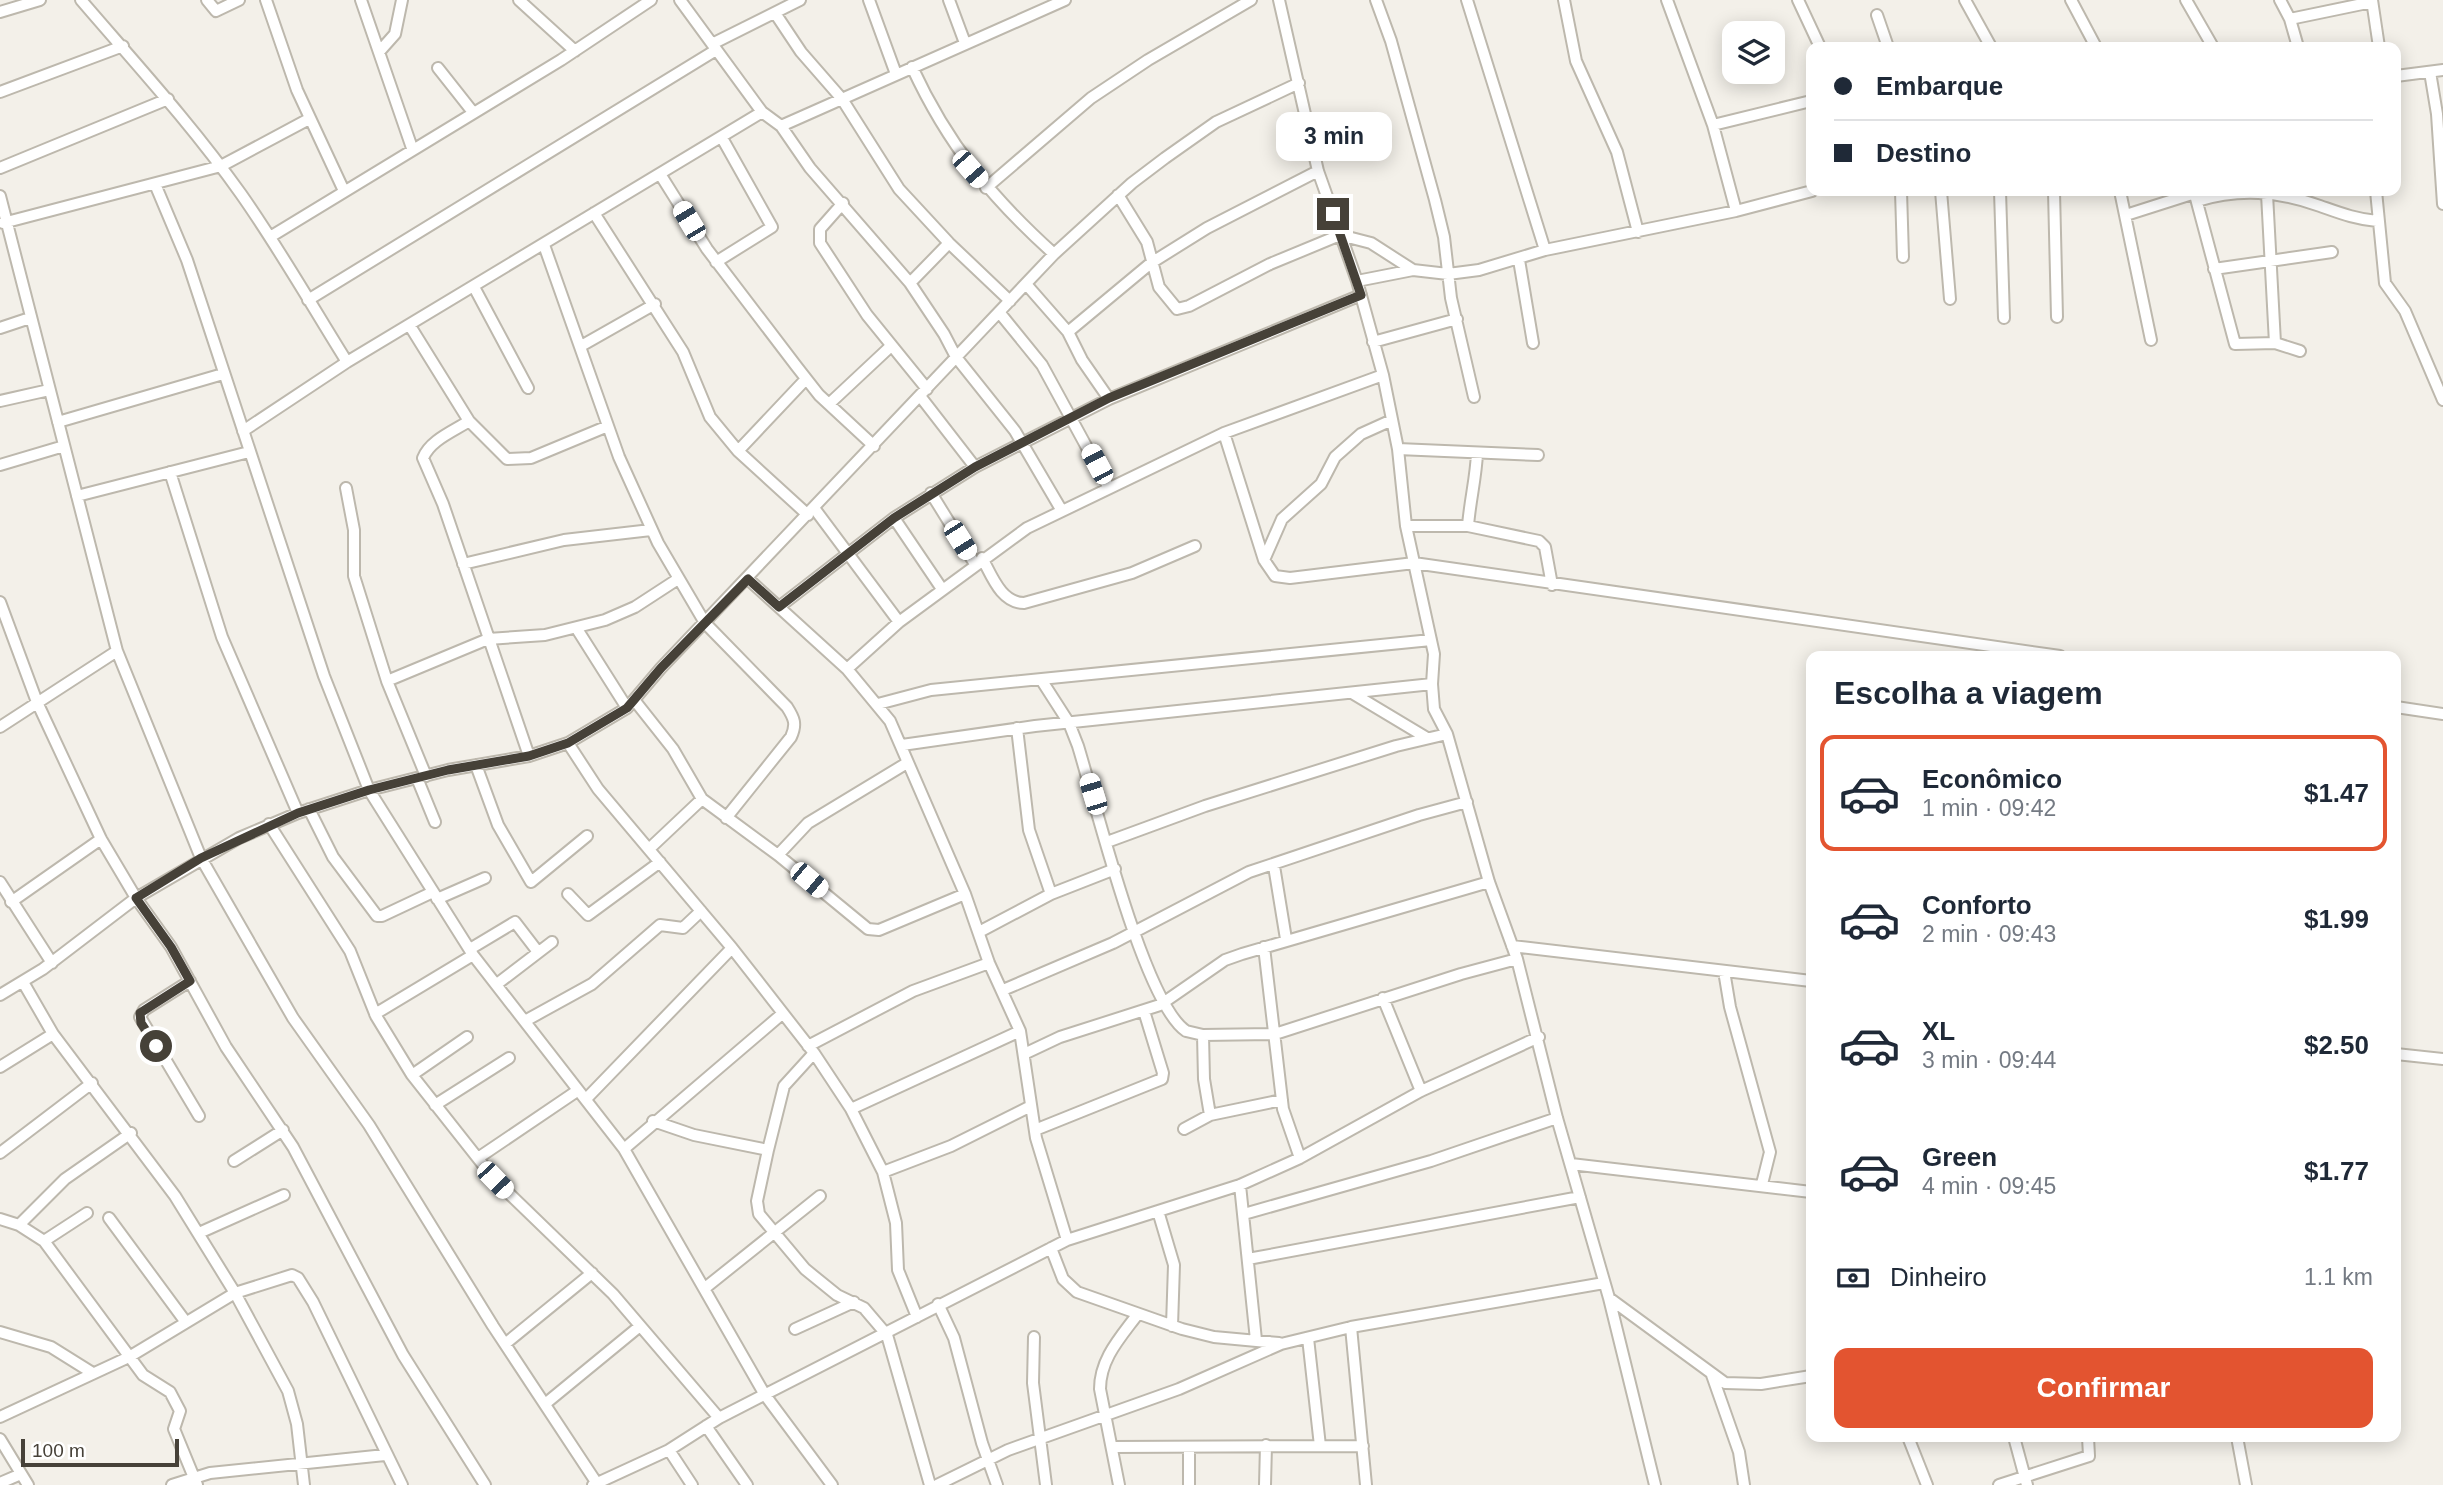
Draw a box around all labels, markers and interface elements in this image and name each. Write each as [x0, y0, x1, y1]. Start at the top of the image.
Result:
map controls [1722, 21, 1785, 84]
button: layers [1722, 21, 1785, 84]
text: Embarque [1876, 71, 2003, 101]
callout: 3 min [1275, 113, 1391, 162]
text: 3 min [1304, 123, 1364, 149]
text: Destino [1876, 138, 1971, 168]
car [949, 146, 992, 192]
car [670, 198, 709, 244]
route end [1317, 198, 1349, 230]
car [1078, 441, 1117, 487]
car [940, 517, 981, 563]
text: Escolha a viagem [1834, 675, 2103, 711]
icon: car [1838, 762, 1901, 825]
text: Econômico [1922, 764, 2062, 794]
car [1077, 771, 1110, 817]
text: $1.47 [2304, 778, 2369, 808]
text: 1 min · 09:42 [1922, 795, 2056, 821]
car [787, 858, 832, 902]
icon: car [1838, 888, 1901, 951]
text: Conforto [1922, 890, 2032, 920]
text: $1.99 [2304, 904, 2369, 934]
text: 2 min · 09:43 [1922, 921, 2056, 947]
icon: car [1838, 1014, 1901, 1077]
text: XL [1922, 1016, 1955, 1046]
route start [140, 1030, 172, 1062]
text: $2.50 [2304, 1030, 2369, 1060]
text: 3 min · 09:44 [1922, 1047, 2056, 1073]
icon: car [1838, 1140, 1901, 1203]
text: Green [1922, 1142, 1997, 1172]
text: $1.77 [2304, 1156, 2369, 1186]
car [473, 1158, 518, 1202]
text: 4 min · 09:45 [1922, 1173, 2056, 1199]
icon: cash [1834, 1259, 1872, 1297]
text: Dinheiro [1890, 1262, 1987, 1292]
text: 1.1 km [2304, 1264, 2373, 1290]
button: Confirmar [1834, 1348, 2373, 1428]
scale bar [21, 1436, 178, 1468]
text: 100 m [32, 1440, 85, 1461]

